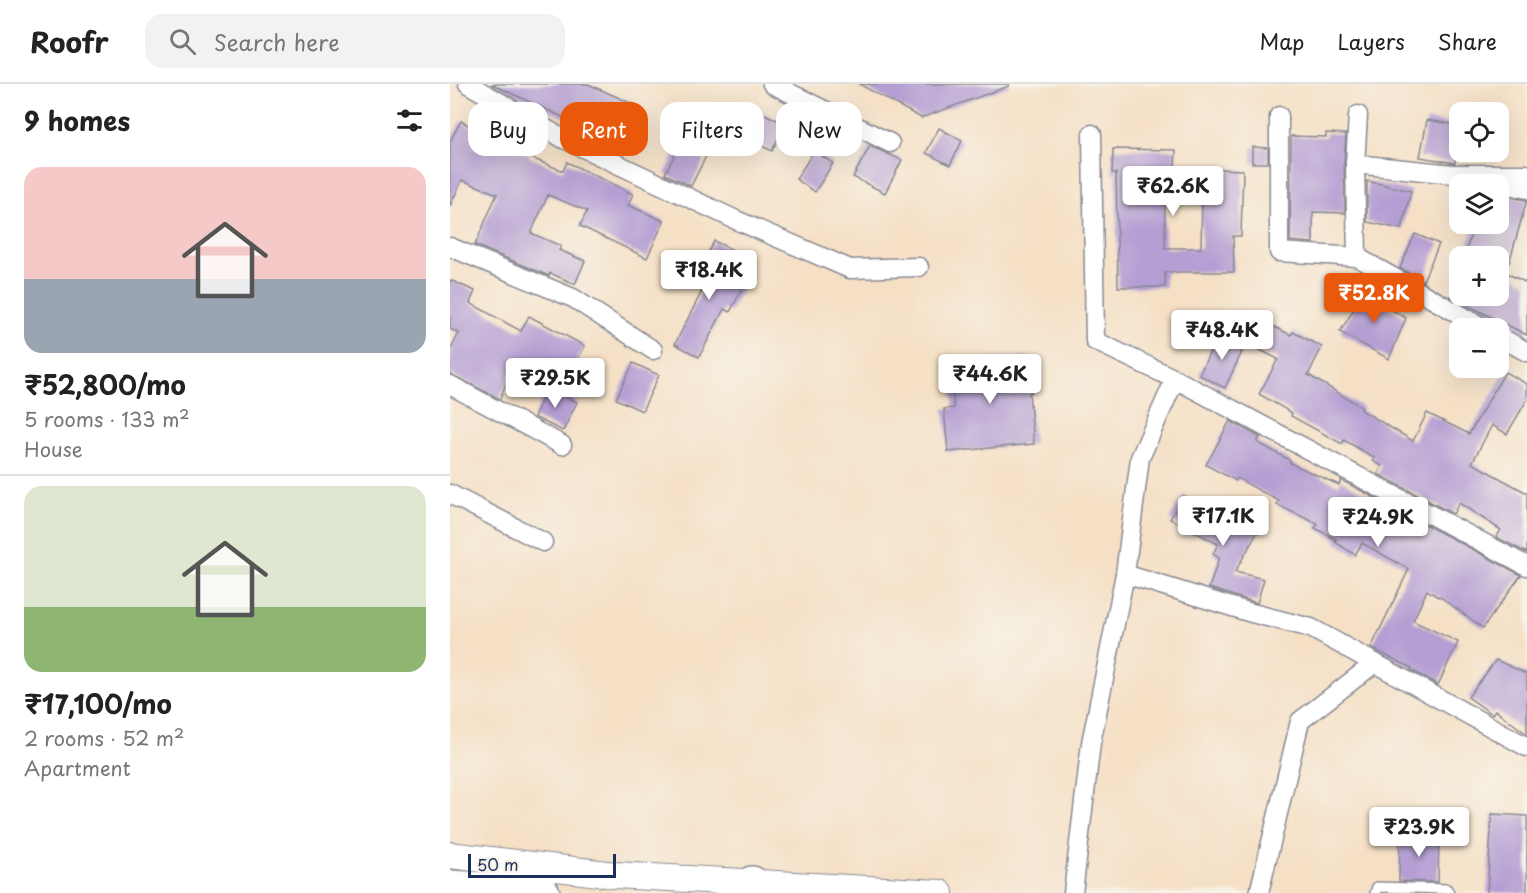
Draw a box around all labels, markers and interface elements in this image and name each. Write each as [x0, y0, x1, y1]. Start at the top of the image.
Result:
search box [145, 14, 565, 68]
text: Roofr [30, 20, 109, 63]
icon: search [166, 25, 199, 58]
text: Search here [214, 25, 339, 58]
text: Map [1260, 25, 1304, 57]
text: Layers [1337, 25, 1405, 57]
text: Share [1438, 25, 1497, 57]
text: 9 homes [24, 101, 130, 140]
chip: Buy [468, 102, 548, 156]
chip: Rent [560, 102, 648, 156]
chip: Filters [660, 102, 764, 156]
chip: New [776, 102, 862, 156]
map controls [1449, 102, 1509, 378]
button: locate [1449, 102, 1509, 162]
icon: filters [393, 104, 426, 137]
pin: ₹62.6K [1124, 166, 1222, 217]
text: ₹62.6K [1136, 170, 1210, 200]
button: layers [1449, 174, 1509, 234]
icon: home [171, 206, 279, 314]
button: + [1449, 246, 1509, 306]
pin: ₹18.4K [660, 250, 758, 301]
text: ₹18.4K [675, 254, 743, 284]
pin: ₹52.8K [1325, 273, 1423, 324]
text: ₹52.8K [1338, 277, 1410, 307]
pin: ₹48.4K [1173, 310, 1271, 361]
text: ₹48.4K [1185, 314, 1259, 344]
button: − [1449, 318, 1509, 378]
pin: ₹44.6K [941, 354, 1039, 405]
pin: ₹29.5K [506, 358, 604, 409]
text: ₹44.6K [952, 358, 1028, 388]
text: ₹29.5K [520, 362, 590, 392]
text: ₹52,800/mo [24, 365, 186, 404]
text: 5 rooms · 133 m² [24, 404, 190, 434]
text: House [24, 434, 83, 464]
pin: ₹17.1K [1174, 496, 1272, 547]
pin: ₹24.9K [1329, 497, 1427, 548]
text: ₹17.1K [1192, 500, 1254, 530]
text: ₹24.9K [1342, 501, 1414, 531]
icon: home [171, 525, 279, 633]
text: ₹17,100/mo [24, 684, 172, 723]
text: 2 rooms · 52 m² [24, 723, 184, 753]
text: Apartment [24, 753, 131, 783]
pin: ₹23.9K [1370, 807, 1468, 858]
text: ₹23.9K [1383, 811, 1455, 841]
scale bar [468, 851, 616, 878]
text: 50 m [477, 852, 518, 876]

